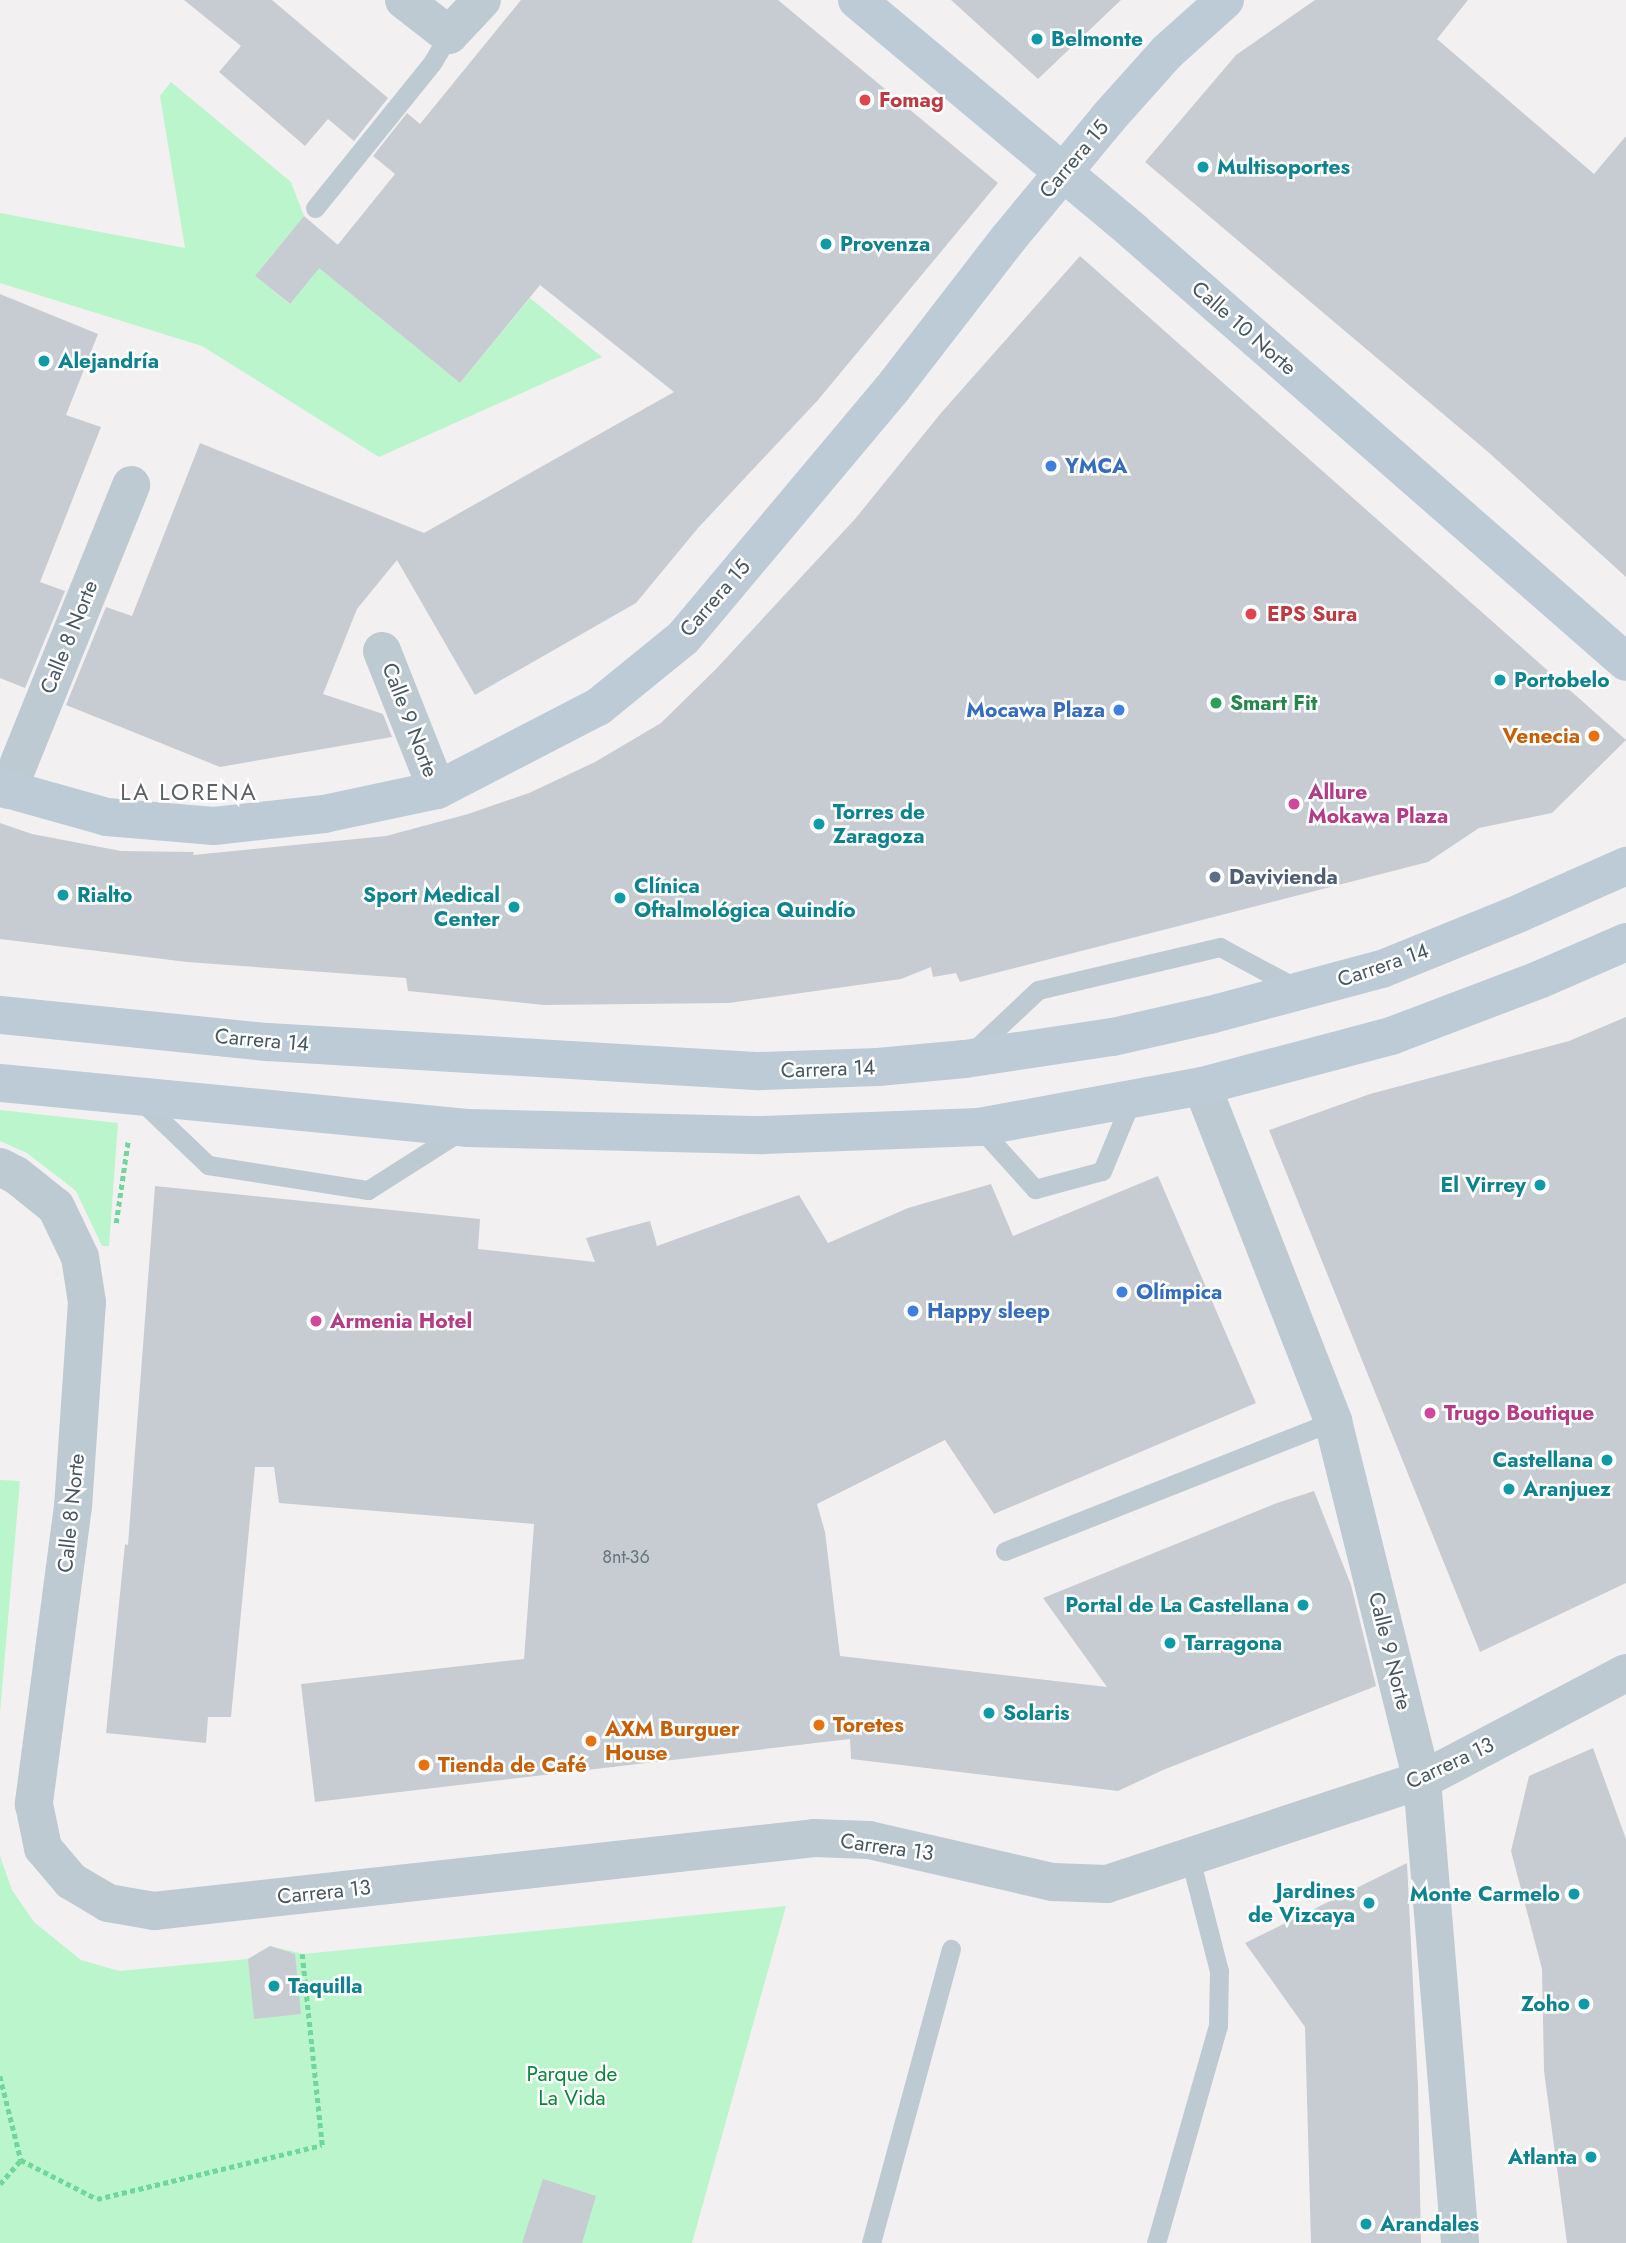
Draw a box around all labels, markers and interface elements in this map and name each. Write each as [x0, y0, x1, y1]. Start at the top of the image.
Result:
place label: Belmonte [1051, 26, 1143, 52]
marker: Belmonte [1029, 31, 1045, 47]
place label: Fomag [879, 87, 944, 113]
marker: Fomag [857, 92, 873, 108]
street label: Carrera 15 [1034, 115, 1114, 203]
place label: Multisoportes [1217, 154, 1350, 180]
marker: Multisoportes [1195, 159, 1211, 175]
place label: Provenza [840, 231, 930, 257]
marker: Provenza [818, 236, 834, 252]
street label: Calle 10 Norte [1187, 276, 1301, 380]
place label: Alejandría [58, 348, 159, 374]
marker: Alejandría [36, 353, 52, 369]
place label: YMCA [1065, 453, 1127, 479]
marker: YMCA [1043, 458, 1059, 474]
street label: Carrera 15 [675, 554, 755, 642]
street label: Calle 8 Norte [35, 577, 103, 697]
place label: EPS Sura [1267, 601, 1357, 627]
marker: EPS Sura [1241, 604, 1261, 624]
street label: Calle 9 Norte [377, 659, 443, 781]
place label: Portobelo [1514, 667, 1610, 693]
marker: Portobelo [1492, 672, 1508, 688]
place label: Smart Fit [1230, 690, 1317, 716]
marker: Smart Fit [1208, 695, 1224, 711]
place label: Mocawa Plaza [966, 697, 1105, 723]
marker: Mocawa Plaza [1111, 702, 1127, 718]
place label: Venecia [1503, 723, 1580, 749]
marker: Venecia [1586, 728, 1602, 744]
district label: LA LORENA [121, 778, 257, 806]
place label: Allure Mokawa Plaza [1308, 779, 1448, 829]
marker: Allure Mokawa Plaza [1286, 796, 1302, 812]
place label: Torres de Zaragoza [833, 799, 925, 849]
marker: Torres de Zaragoza [811, 816, 827, 832]
place label: Davivienda [1229, 864, 1338, 890]
marker: Davivienda [1207, 869, 1223, 885]
place label: Clínica Oftalmológica Quindío [634, 873, 856, 923]
place label: Rialto [77, 882, 132, 908]
place label: Sport Medical Center [363, 882, 500, 932]
marker: Rialto [55, 887, 71, 903]
marker: Clínica Oftalmológica Quindío [612, 890, 628, 906]
marker: Sport Medical Center [506, 899, 522, 915]
street label: Carrera 14 [1334, 938, 1432, 992]
street label: Carrera 14 [214, 1023, 310, 1057]
street label: Carrera 14 [780, 1055, 876, 1083]
place label: El Virrey [1441, 1172, 1526, 1198]
marker: El Virrey [1532, 1177, 1548, 1193]
place label: Olímpica [1136, 1279, 1222, 1305]
marker: Olímpica [1114, 1284, 1130, 1300]
place label: Happy sleep [927, 1298, 1050, 1324]
marker: Happy sleep [905, 1303, 921, 1319]
place label: Armenia Hotel [330, 1308, 472, 1334]
marker: Armenia Hotel [308, 1313, 324, 1329]
place label: Trugo Boutique [1444, 1400, 1594, 1426]
marker: Trugo Boutique [1422, 1405, 1438, 1421]
place label: Castellana [1493, 1447, 1593, 1473]
street label: Calle 8 Norte [52, 1452, 90, 1574]
marker: Castellana [1599, 1452, 1615, 1468]
place label: Aranjuez [1523, 1476, 1611, 1502]
marker: Aranjuez [1501, 1481, 1517, 1497]
house number: 8nt-36 [602, 1546, 650, 1568]
street label: Calle 9 Norte [1363, 1590, 1417, 1712]
place label: Portal de La Castellana [1065, 1592, 1289, 1618]
marker: Portal de La Castellana [1295, 1597, 1311, 1613]
place label: Tarragona [1184, 1630, 1282, 1656]
marker: Tarragona [1162, 1635, 1178, 1651]
place label: Solaris [1003, 1700, 1070, 1726]
marker: Solaris [981, 1705, 997, 1721]
place label: Toretes [833, 1712, 904, 1738]
place label: AXM Burguer House [605, 1716, 740, 1766]
marker: Toretes [811, 1717, 827, 1733]
street label: Carrera 13 [1402, 1732, 1498, 1794]
marker: AXM Burguer House [583, 1733, 599, 1749]
place label: Tienda de Café [438, 1752, 587, 1778]
marker: Tienda de Café [416, 1757, 432, 1773]
street label: Carrera 13 [839, 1828, 935, 1866]
street label: Carrera 13 [276, 1875, 372, 1909]
place label: Jardines de Vizcaya [1248, 1878, 1355, 1928]
place label: Monte Carmelo [1410, 1881, 1560, 1907]
marker: Monte Carmelo [1566, 1886, 1582, 1902]
marker: Jardines de Vizcaya [1361, 1895, 1377, 1911]
place label: Taquilla [288, 1973, 362, 1999]
marker: Taquilla [266, 1978, 282, 1994]
place label: Zoho [1521, 1991, 1570, 2017]
marker: Zoho [1576, 1996, 1592, 2012]
park label: Parque de La Vida [527, 2061, 617, 2111]
place label: Atlanta [1508, 2144, 1577, 2170]
marker: Atlanta [1583, 2149, 1599, 2165]
place label: Arandales [1380, 2211, 1479, 2237]
marker: Arandales [1358, 2216, 1374, 2232]

